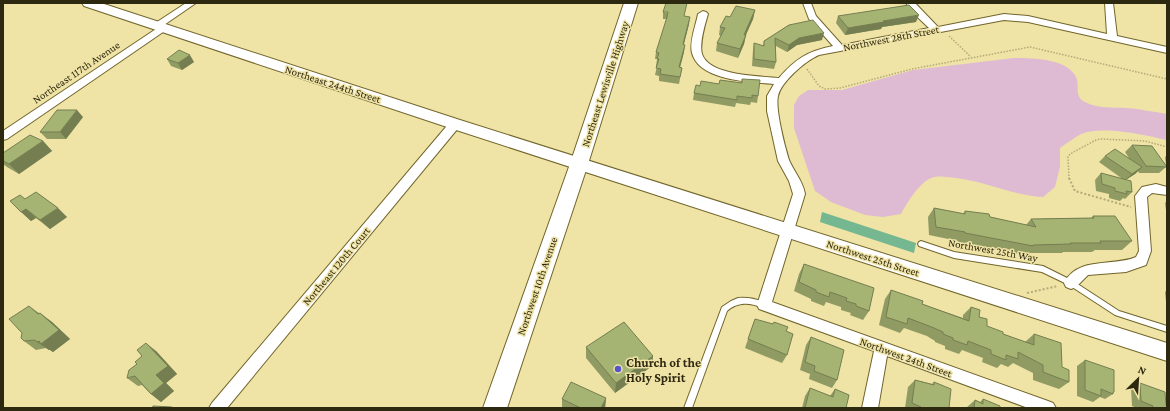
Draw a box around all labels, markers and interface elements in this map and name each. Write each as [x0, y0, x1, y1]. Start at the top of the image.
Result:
street label: Northeast Lewisville Highway [579, 19, 632, 149]
street label: Northwest 28th Street [842, 23, 940, 53]
street label: Northeast 117th Avenue [30, 38, 122, 106]
street label: Northeast 244th Street [284, 63, 383, 105]
street label: Northeast 120th Court [300, 224, 372, 307]
street label: Northwest 10th Avenue [515, 235, 559, 337]
street label: Northwest 25th Way [947, 236, 1040, 265]
street label: Northwest 25th Street [825, 237, 921, 279]
street label: Northwest 24th Street [858, 335, 954, 379]
place label: Church of the Holy Spirit [626, 355, 701, 385]
north arrow [1118, 359, 1158, 399]
text: N [1136, 363, 1149, 377]
marker: Church of the Holy Spirit [613, 364, 623, 374]

